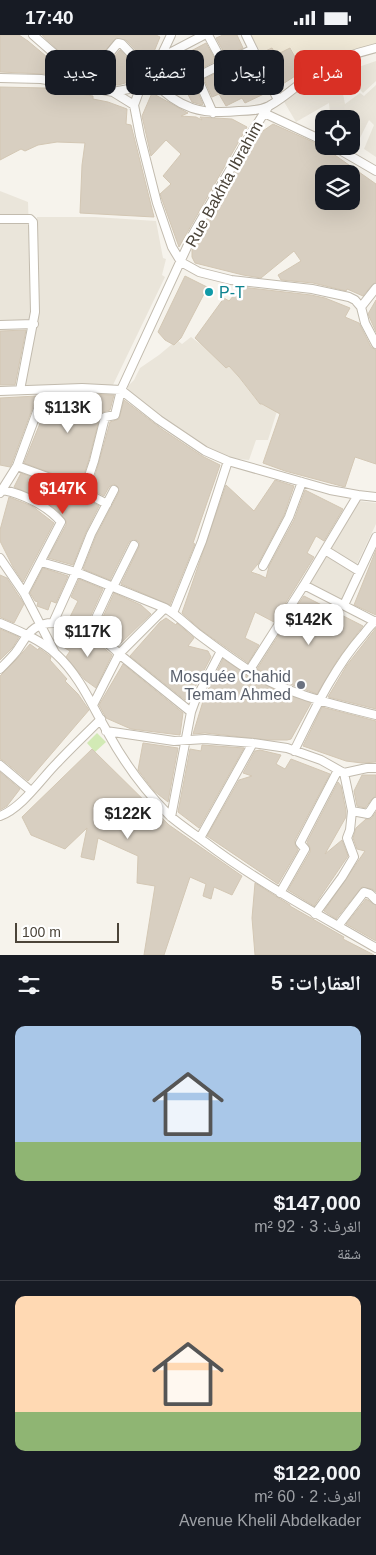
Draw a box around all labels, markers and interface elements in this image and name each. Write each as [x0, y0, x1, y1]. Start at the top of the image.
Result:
text: 17:40 [25, 7, 74, 28]
chip: جديد [45, 50, 116, 95]
chip: تصفية [126, 50, 204, 95]
chip: إيجار [214, 50, 284, 95]
chip: شراء [294, 50, 361, 95]
map controls [315, 110, 360, 210]
button: locate [315, 110, 360, 155]
street label: Rue Bakhta Ibrahim [182, 118, 266, 250]
button: layers [315, 165, 360, 210]
place label: P-T [219, 284, 245, 301]
marker: P-T [203, 286, 215, 298]
pin: $113K [33, 391, 103, 434]
text: $113K [45, 399, 91, 416]
pin: $147K [28, 473, 98, 515]
text: $147K [39, 480, 87, 497]
pin: $142K [274, 603, 344, 646]
text: $142K [285, 611, 333, 628]
pin: $117K [53, 615, 123, 658]
text: $117K [65, 623, 111, 640]
place label: Mosquée Chahid Temam Ahmed [170, 668, 291, 703]
marker: Mosquée Chahid Temam Ahmed [295, 679, 307, 691]
pin: $122K [93, 797, 163, 840]
text: $122K [104, 805, 152, 822]
scale bar [15, 920, 119, 943]
text: 100 m [22, 924, 61, 940]
icon: filters [15, 971, 43, 999]
text: العقارات: 5 [271, 971, 361, 994]
icon: home [143, 1059, 233, 1149]
text: $147,000 [273, 1191, 361, 1214]
text: الغرف: 3 · 92 m² [254, 1218, 361, 1235]
text: شقة [337, 1245, 361, 1262]
icon: home [143, 1329, 233, 1419]
text: $122,000 [273, 1461, 361, 1484]
text: الغرف: 2 · 60 m² [254, 1488, 361, 1505]
text: Avenue Khelil Abdelkader [179, 1512, 361, 1529]

